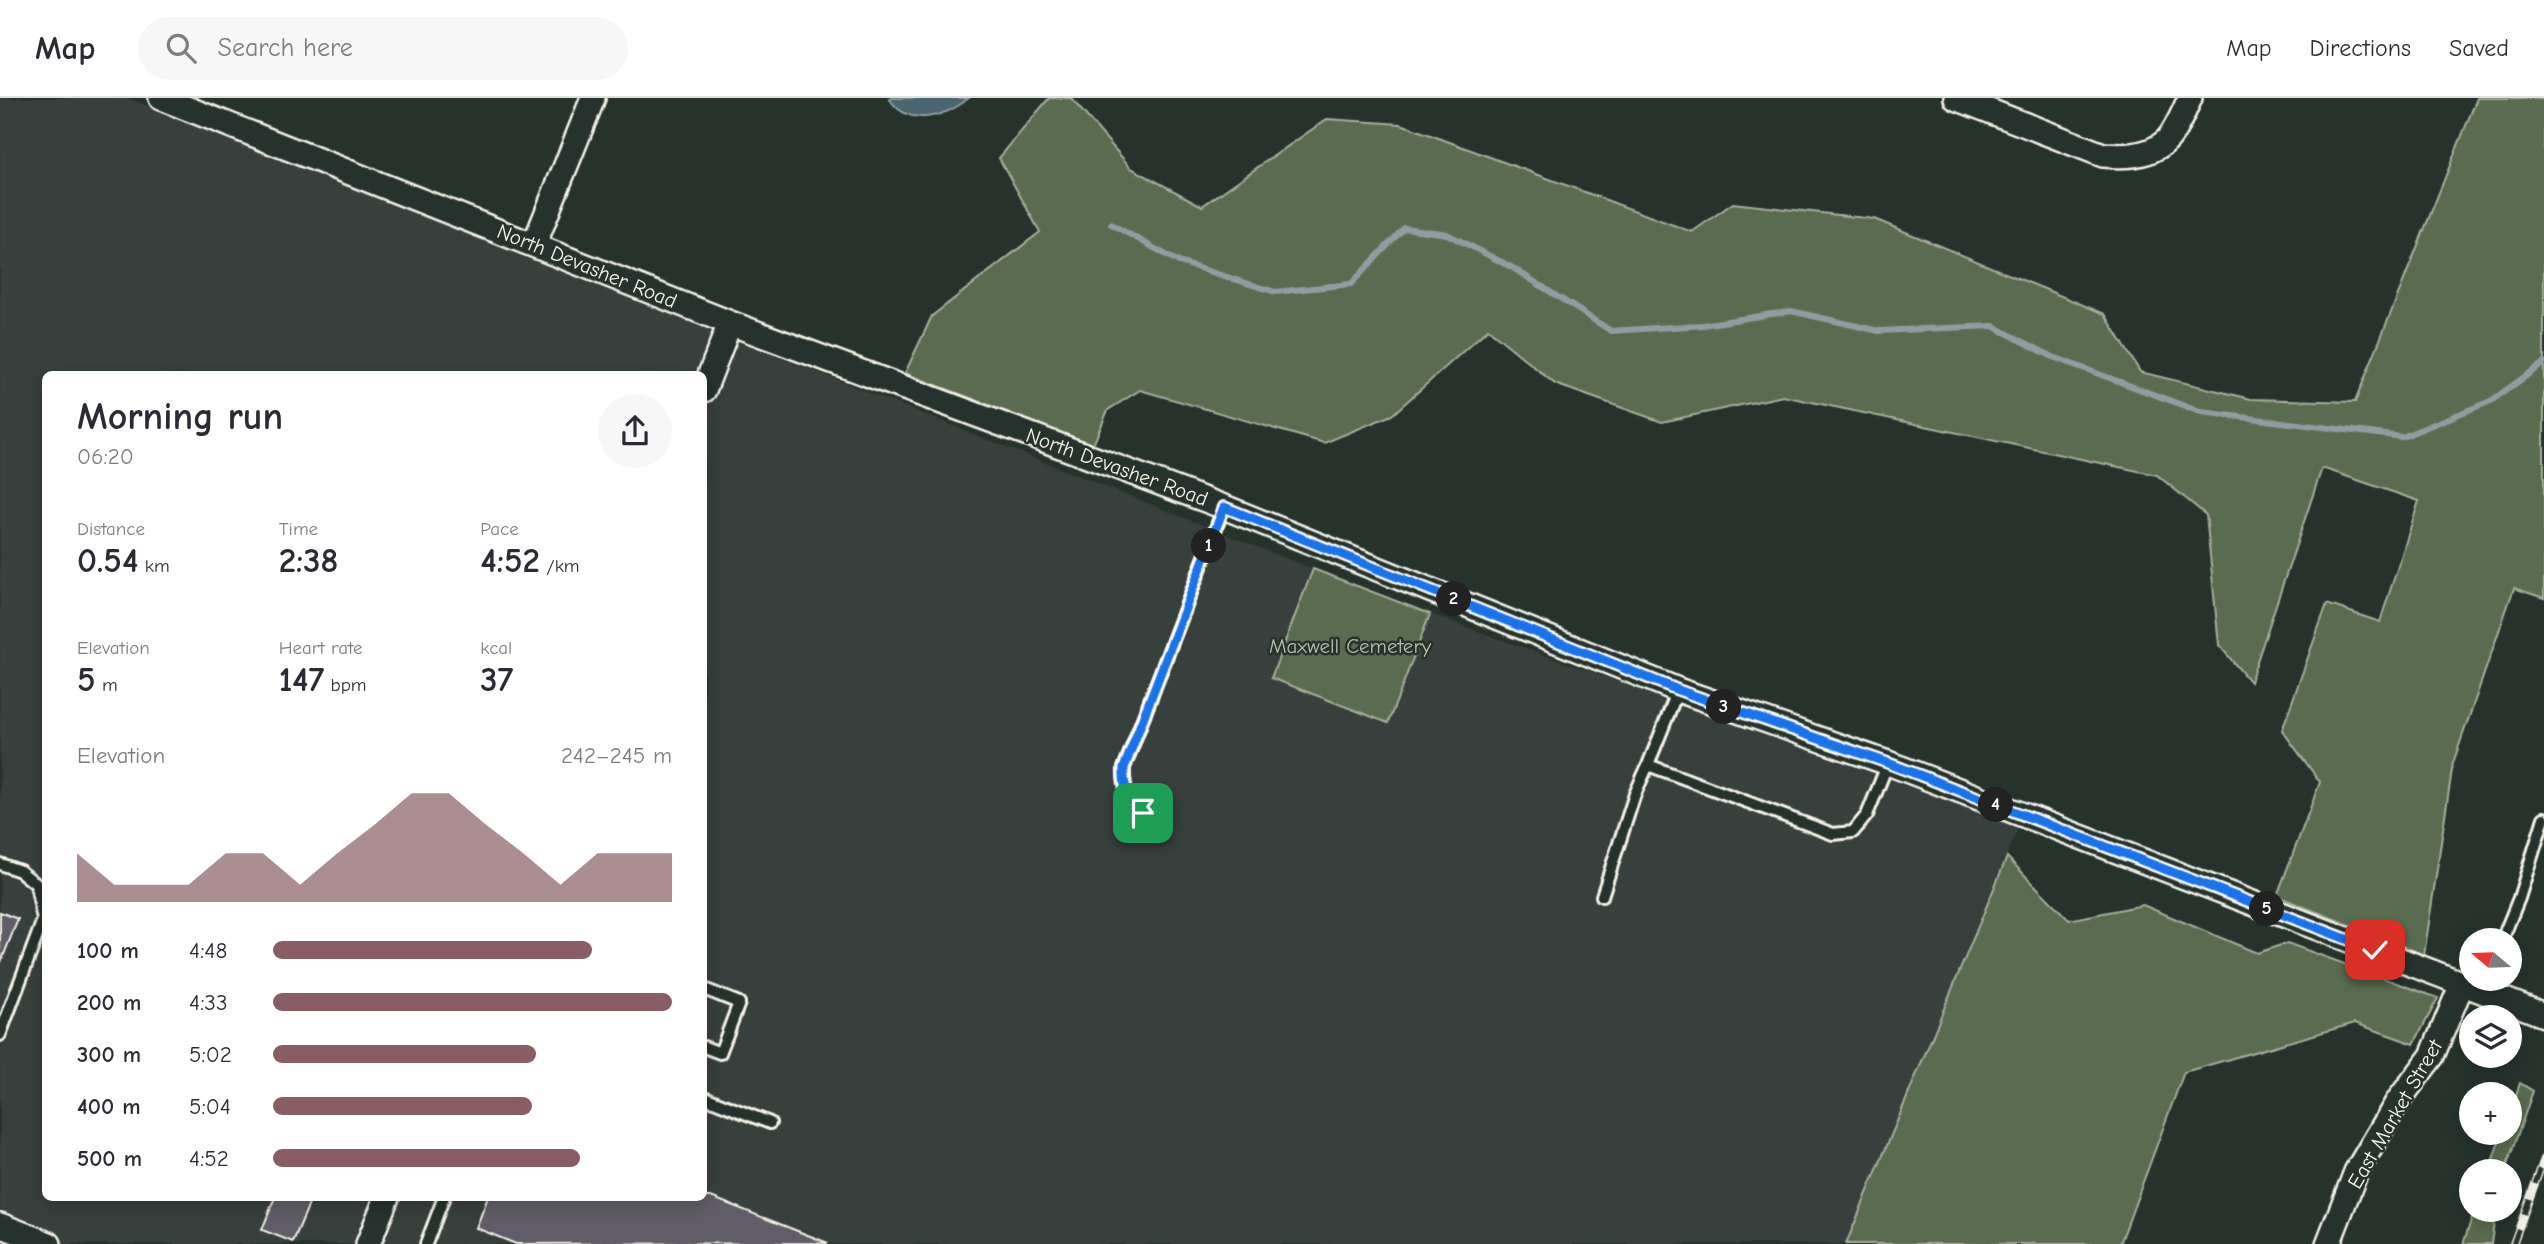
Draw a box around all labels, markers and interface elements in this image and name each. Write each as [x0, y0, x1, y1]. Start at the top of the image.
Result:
search box [138, 17, 628, 80]
text: Map [35, 29, 96, 67]
icon: search [162, 29, 200, 67]
text: Search here [218, 33, 353, 63]
text: Map [2226, 34, 2272, 62]
text: Directions [2310, 34, 2411, 62]
text: Saved [2449, 34, 2509, 62]
street label: North Devasher Road [494, 219, 680, 313]
button: share [598, 394, 672, 468]
text: Morning run [77, 395, 283, 439]
street label: North Devasher Road [1023, 423, 1211, 511]
text: 06:20 [77, 443, 134, 470]
text: Distance [77, 518, 145, 540]
text: Time [279, 518, 318, 540]
text: Pace [480, 518, 519, 540]
pin: 1 [1192, 528, 1226, 564]
text: 1 [1205, 534, 1212, 556]
text: 0.54 [77, 540, 138, 581]
text: 2:38 [279, 540, 339, 581]
text: 4:52 [480, 540, 540, 581]
text: km [138, 555, 170, 577]
text: /km [540, 555, 580, 577]
pin: 2 [1436, 582, 1472, 616]
text: 2 [1449, 587, 1458, 609]
park label: Maxwell Cemetery [1269, 634, 1432, 658]
text: Elevation [77, 637, 150, 659]
text: Heart rate [279, 637, 362, 659]
text: kcal [480, 637, 512, 659]
text: 5 [77, 659, 96, 700]
text: 147 [279, 659, 324, 700]
text: 37 [480, 659, 513, 700]
text: m [96, 674, 118, 696]
text: bpm [324, 674, 367, 696]
pin: 3 [1706, 690, 1742, 724]
text: 3 [1719, 695, 1728, 717]
text: Elevation [77, 742, 165, 769]
text: 242–245 m [561, 742, 672, 769]
pin [1113, 783, 1173, 843]
pin: 4 [1979, 788, 2014, 822]
text: 4 [1991, 793, 2000, 815]
icon: arrive [1124, 794, 1162, 832]
pin: 5 [2250, 892, 2284, 926]
text: 5 [2261, 897, 2272, 919]
pin [2345, 920, 2405, 980]
north arrow [2459, 928, 2522, 990]
map controls [2459, 928, 2522, 1222]
icon: check [2356, 931, 2394, 969]
text: 100 m [77, 937, 139, 964]
text: 4:48 [189, 937, 227, 964]
text: 200 m [77, 989, 141, 1016]
text: 4:33 [189, 989, 228, 1016]
button: layers [2459, 1005, 2522, 1068]
street label: East Market Street [2343, 1034, 2448, 1193]
text: 300 m [77, 1041, 141, 1068]
text: 5:02 [189, 1041, 232, 1068]
button: + [2459, 1082, 2522, 1145]
text: 400 m [77, 1093, 141, 1120]
text: 5:04 [189, 1093, 231, 1120]
text: 500 m [77, 1145, 142, 1172]
text: 4:52 [189, 1145, 229, 1172]
button: − [2459, 1159, 2522, 1222]

